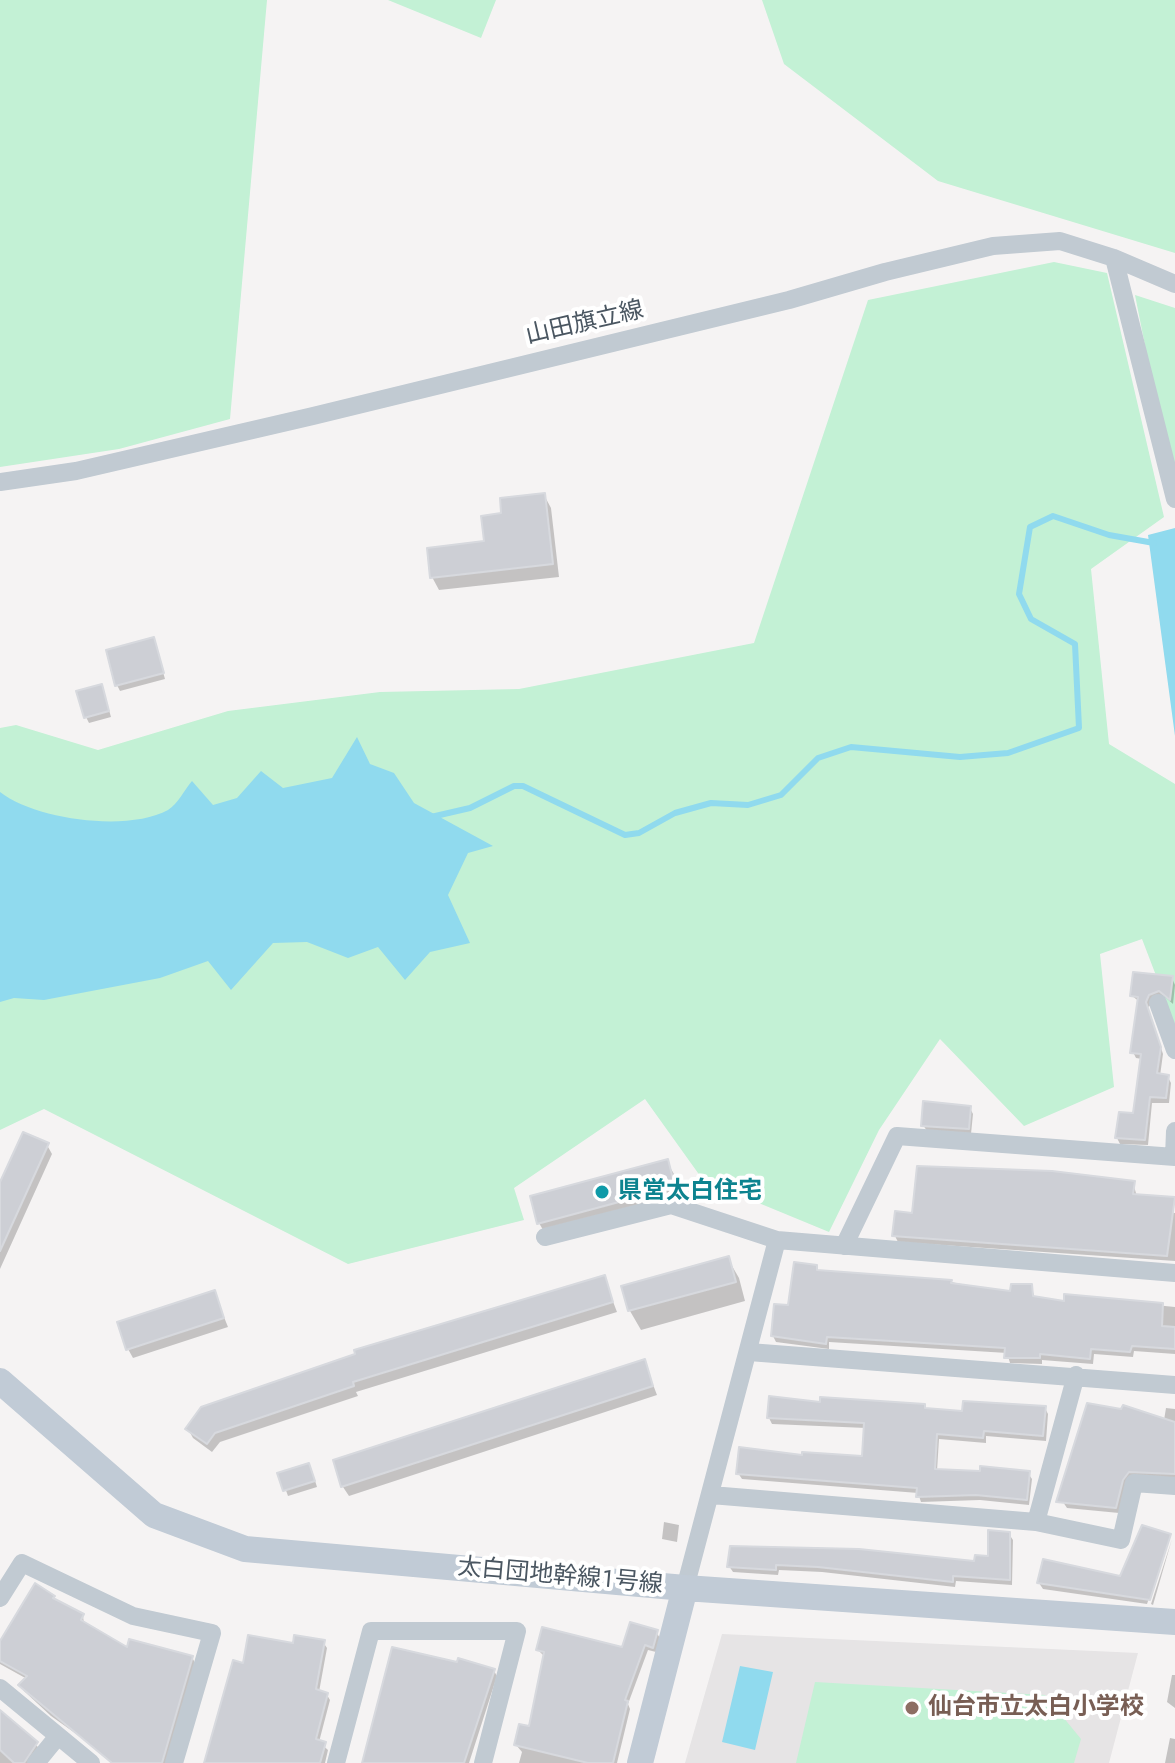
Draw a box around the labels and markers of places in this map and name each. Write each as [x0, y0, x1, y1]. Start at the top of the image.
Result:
place label: 県営太白住宅 [618, 1178, 762, 1206]
marker: 県営太白住宅 [593, 1183, 611, 1201]
place label: 仙台市立太白小学校 [928, 1694, 1144, 1722]
marker: 仙台市立太白小学校 [903, 1699, 921, 1717]

